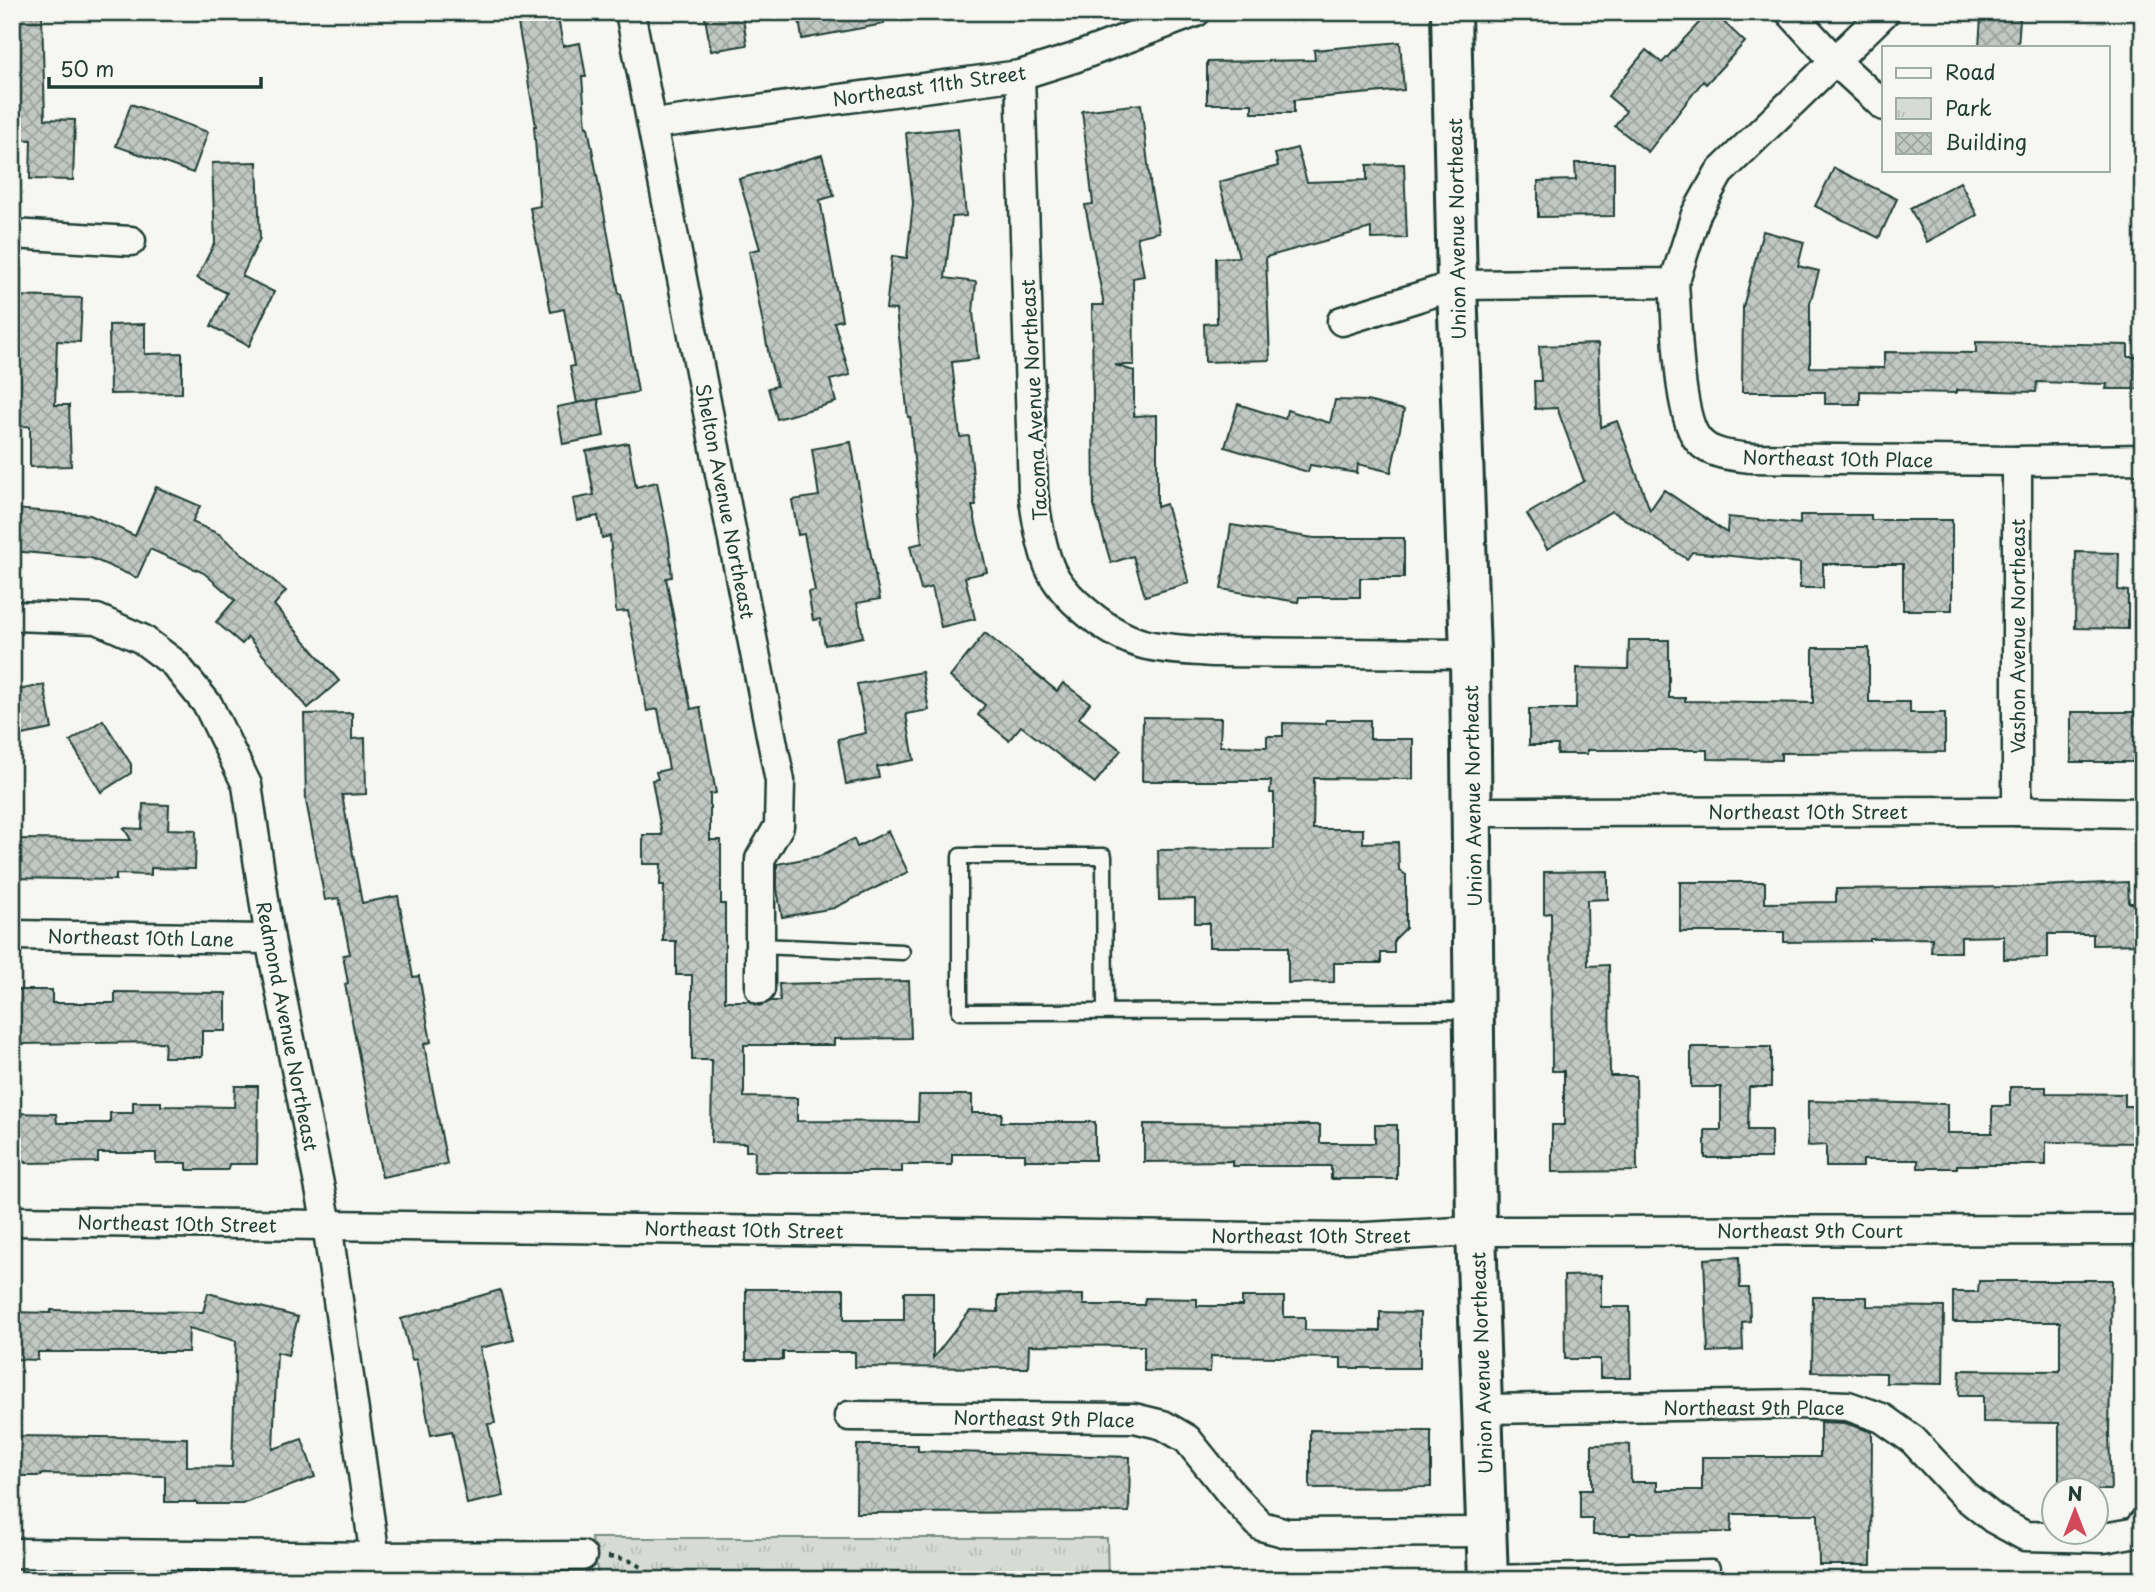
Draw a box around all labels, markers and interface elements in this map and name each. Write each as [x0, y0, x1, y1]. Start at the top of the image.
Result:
scale bar [49, 46, 261, 90]
legend [1882, 46, 2110, 172]
text: 50 m [60, 52, 114, 84]
text: Road [1945, 55, 1996, 87]
street label: Northeast 11th Street [831, 58, 1028, 112]
text: Park [1945, 91, 1992, 123]
street label: Union Avenue Northeast [1440, 117, 1472, 340]
text: Building [1945, 125, 2027, 157]
street label: Tacoma Avenue Northeast [1013, 278, 1053, 521]
street label: Shelton Avenue Northeast [689, 381, 763, 622]
street label: Northeast 10th Place [1742, 442, 1934, 474]
street label: Vashon Avenue Northeast [2003, 518, 2031, 753]
street label: Union Avenue Northeast [1456, 684, 1488, 907]
street label: Northeast 10th Street [1708, 797, 1908, 825]
street label: Redmond Avenue Northeast [250, 899, 326, 1154]
street label: Northeast 10th Lane [47, 921, 235, 953]
street label: Northeast 10th Street [77, 1207, 277, 1239]
street label: Northeast 10th Street [644, 1213, 844, 1245]
street label: Northeast 9th Court [1717, 1216, 1903, 1244]
street label: Northeast 10th Street [1211, 1221, 1411, 1249]
street label: Union Avenue Northeast [1463, 1251, 1499, 1474]
street label: Northeast 9th Place [1663, 1393, 1845, 1421]
street label: Northeast 9th Place [953, 1402, 1135, 1434]
north arrow [2039, 1476, 2110, 1546]
text: N [2067, 1479, 2083, 1507]

